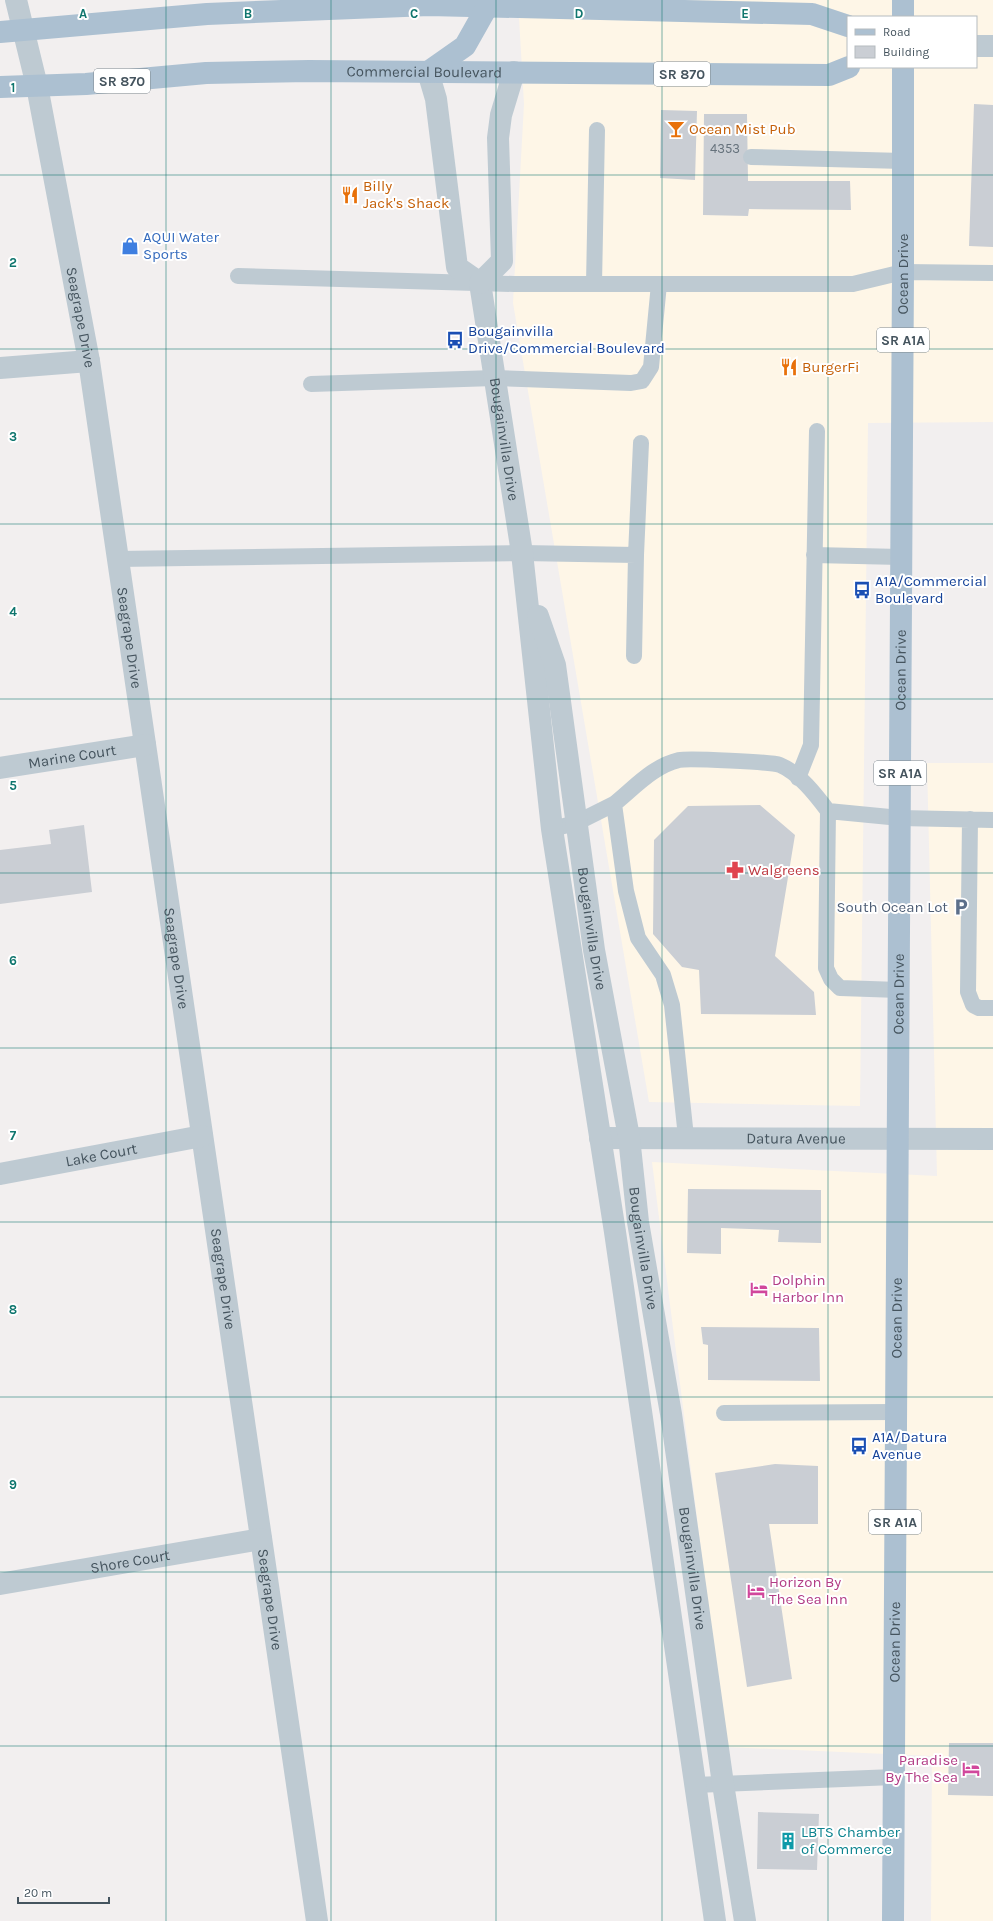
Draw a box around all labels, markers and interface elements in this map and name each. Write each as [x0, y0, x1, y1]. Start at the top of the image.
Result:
text: A [79, 6, 87, 21]
text: B [244, 6, 252, 21]
text: C [410, 6, 418, 21]
text: D [575, 6, 584, 21]
text: E [741, 6, 749, 21]
legend [847, 16, 977, 68]
text: Road [883, 25, 911, 39]
text: Building [883, 45, 930, 59]
street label: Commercial Boulevard [347, 62, 502, 81]
road number: SR 870 [654, 62, 710, 86]
road number: SR 870 [94, 69, 150, 93]
text: 1 [11, 80, 15, 95]
bar icon: Ocean Mist Pub [666, 119, 686, 139]
place label: Ocean Mist Pub [689, 120, 796, 138]
house number: 4353 [710, 141, 740, 156]
place label: Billy Jack's Shack [363, 177, 450, 212]
restaurant icon: Billy Jack's Shack [340, 185, 360, 205]
place label: AQUI Water Sports [143, 228, 219, 263]
street label: Ocean Drive [894, 233, 912, 315]
shop icon: AQUI Water Sports [120, 236, 140, 256]
text: 2 [9, 255, 17, 270]
street label: Seagrape Drive [62, 265, 99, 369]
place label: Bougainvilla Drive/Commercial Boulevard [468, 322, 665, 357]
road number: SR A1A [877, 328, 929, 352]
bus stop icon: Bougainvilla Drive/Commercial Boulevard [445, 330, 465, 350]
restaurant icon: BurgerFi [779, 357, 799, 377]
place label: BurgerFi [802, 358, 860, 376]
street label: Bougainvilla Drive [486, 376, 523, 502]
text: 3 [9, 429, 17, 444]
place label: A1A/Commercial Boulevard [875, 572, 987, 607]
bus stop icon: A1A/Commercial Boulevard [852, 580, 872, 600]
street label: Seagrape Drive [113, 586, 146, 690]
text: 4 [9, 604, 17, 619]
street label: Ocean Drive [891, 629, 910, 711]
street label: Marine Court [27, 741, 118, 772]
road number: SR A1A [874, 761, 926, 785]
text: 5 [9, 778, 17, 793]
pharmacy icon: Walgreens [725, 860, 745, 880]
place label: Walgreens [748, 861, 820, 879]
street label: Bougainvilla Drive [574, 866, 610, 992]
parking icon: South Ocean Lot [951, 897, 971, 917]
place label: South Ocean Lot [837, 898, 948, 916]
street label: Seagrape Drive [160, 906, 193, 1010]
text: 6 [9, 953, 17, 968]
street label: Ocean Drive [889, 953, 908, 1035]
text: 7 [10, 1128, 17, 1143]
street label: Datura Avenue [746, 1129, 846, 1148]
street label: Lake Court [64, 1139, 139, 1171]
street label: Bougainvilla Drive [625, 1186, 662, 1311]
street label: Seagrape Drive [207, 1227, 239, 1331]
place label: Dolphin Harbor Inn [772, 1271, 844, 1306]
street label: Ocean Drive [887, 1277, 906, 1359]
hotel icon: Dolphin Harbor Inn [749, 1279, 769, 1299]
text: 8 [9, 1302, 17, 1317]
place label: A1A/Datura Avenue [872, 1428, 947, 1463]
bus stop icon: A1A/Datura Avenue [849, 1436, 869, 1456]
text: 9 [9, 1477, 17, 1492]
street label: Bougainvilla Drive [675, 1506, 710, 1631]
road number: SR A1A [869, 1510, 921, 1534]
street label: Shore Court [89, 1546, 172, 1577]
street label: Seagrape Drive [254, 1548, 286, 1651]
place label: Horizon By The Sea Inn [769, 1573, 848, 1608]
hotel icon: Horizon By The Sea Inn [746, 1581, 766, 1601]
street label: Ocean Drive [885, 1601, 904, 1683]
place label: Paradise By The Sea [885, 1751, 958, 1786]
hotel icon: Paradise By The Sea [961, 1759, 981, 1779]
place label: LBTS Chamber of Commerce [801, 1823, 901, 1858]
building icon: LBTS Chamber of Commerce [778, 1831, 798, 1851]
scale bar [18, 1879, 109, 1905]
text: 20 m [24, 1886, 52, 1900]

